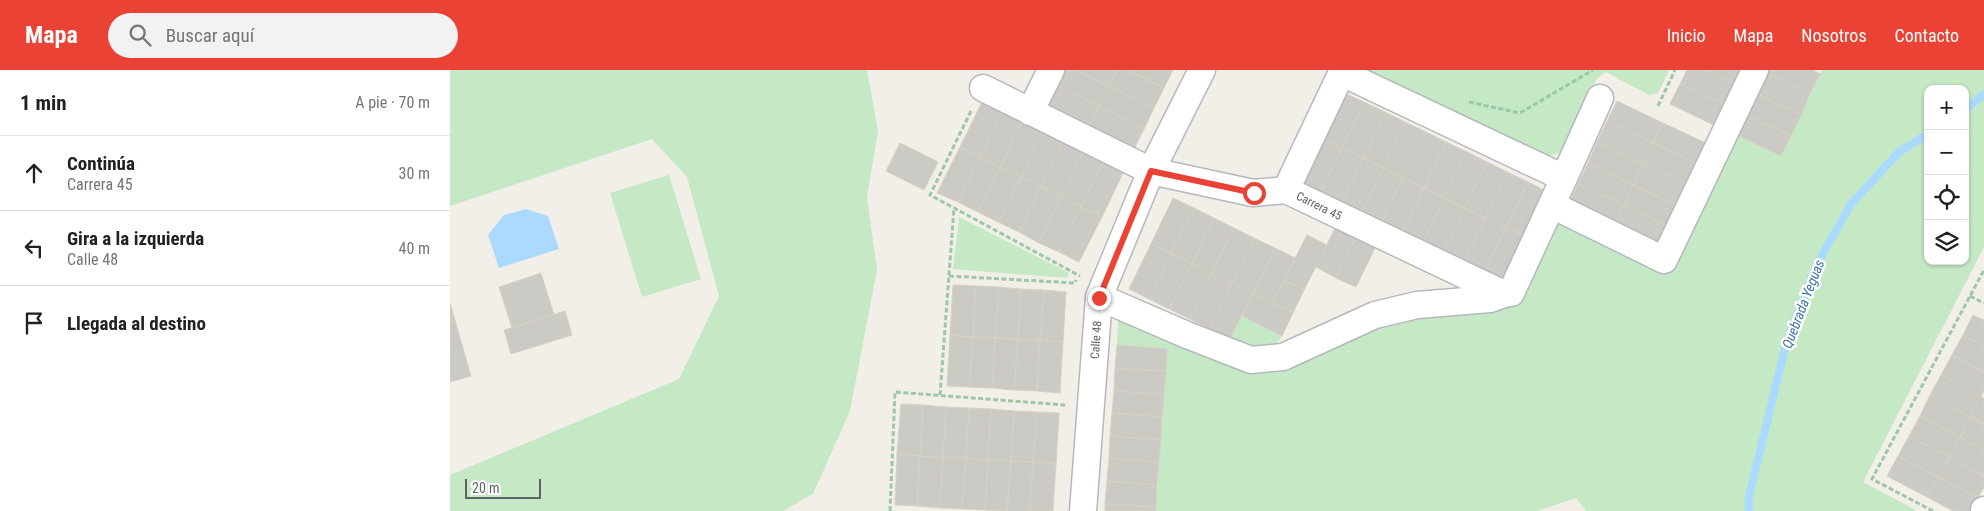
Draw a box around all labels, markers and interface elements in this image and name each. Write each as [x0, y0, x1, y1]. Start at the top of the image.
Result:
search box [108, 13, 458, 58]
text: Mapa [25, 21, 78, 49]
icon: search [126, 21, 154, 49]
text: Buscar aquí [166, 24, 254, 47]
text: Inicio [1667, 25, 1706, 46]
text: Mapa [1734, 25, 1773, 46]
text: Nosotros [1801, 25, 1867, 46]
text: Contacto [1895, 25, 1959, 46]
map controls [1924, 85, 1969, 265]
button: + [1924, 85, 1969, 130]
text: 1 min [20, 91, 67, 115]
text: A pie · 70 m [355, 93, 430, 112]
button: − [1924, 130, 1969, 175]
text: Continúa [67, 152, 135, 175]
icon: ahead [20, 159, 48, 187]
text: 30 m [398, 164, 430, 183]
text: Carrera 45 [67, 175, 133, 194]
button: locate [1924, 175, 1969, 220]
route start [1243, 182, 1266, 205]
street label: Carrera 45 [1294, 189, 1344, 223]
button: layers [1924, 220, 1969, 265]
text: Gira a la izquierda [67, 227, 204, 250]
icon: left [20, 234, 48, 262]
text: 40 m [398, 239, 430, 258]
text: Calle 48 [67, 250, 118, 269]
water label: Quebrada Yeguas [1779, 257, 1827, 351]
route end [1088, 287, 1111, 310]
icon: arrive [20, 309, 48, 337]
text: Llegada al destino [67, 312, 206, 335]
street label: Calle 48 [1088, 320, 1104, 360]
scale bar [465, 476, 541, 499]
text: 20 m [472, 480, 500, 496]

